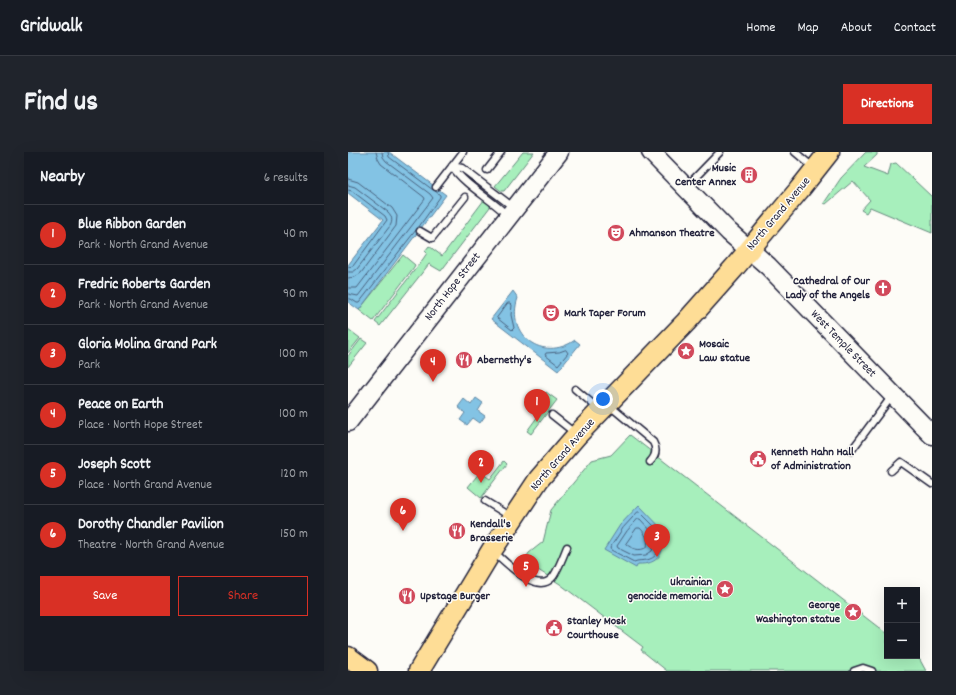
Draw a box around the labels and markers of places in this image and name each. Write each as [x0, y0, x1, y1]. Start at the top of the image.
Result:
place label: Music Center Annex [675, 160, 737, 191]
building icon: Music Center Annex [739, 165, 759, 185]
theatre icon: Ahmanson Theatre [606, 223, 626, 243]
place label: Ahmanson Theatre [629, 225, 715, 242]
place label: Cathedral of Our Lady of the Angels [785, 273, 871, 304]
church icon: Cathedral of Our Lady of the Angels [873, 278, 893, 298]
theatre icon: Mark Taper Forum [541, 303, 561, 323]
place label: Mark Taper Forum [564, 305, 646, 322]
place label: Mosaic Law statue [699, 336, 751, 367]
place icon: Mosaic Law statue [676, 341, 696, 361]
pin: 4 [420, 349, 446, 382]
restaurant icon: Abernethy's [454, 350, 474, 370]
place label: Abernethy's [477, 352, 532, 369]
pin: 1 [524, 389, 550, 422]
place label: Kenneth Hahn Hall of Administration [771, 444, 854, 475]
public building icon: Kenneth Hahn Hall of Administration [748, 449, 768, 469]
pin: 2 [468, 450, 494, 483]
pin: 6 [390, 498, 416, 531]
place label: Kendall's Brasserie [470, 516, 514, 547]
restaurant icon: Kendall's Brasserie [447, 521, 467, 541]
pin: 3 [644, 524, 670, 557]
pin: 5 [513, 554, 539, 587]
place label: Ukrainian genocide memorial [628, 574, 712, 605]
place icon: Ukrainian genocide memorial [715, 579, 735, 599]
restaurant icon: Upstage Burger [397, 586, 417, 606]
place label: Upstage Burger [420, 588, 491, 605]
place label: George Washington statue [756, 597, 841, 628]
place icon: George Washington statue [843, 602, 863, 622]
place label: Stanley Mosk Courthouse [567, 613, 626, 644]
public building icon: Stanley Mosk Courthouse [544, 618, 564, 638]

